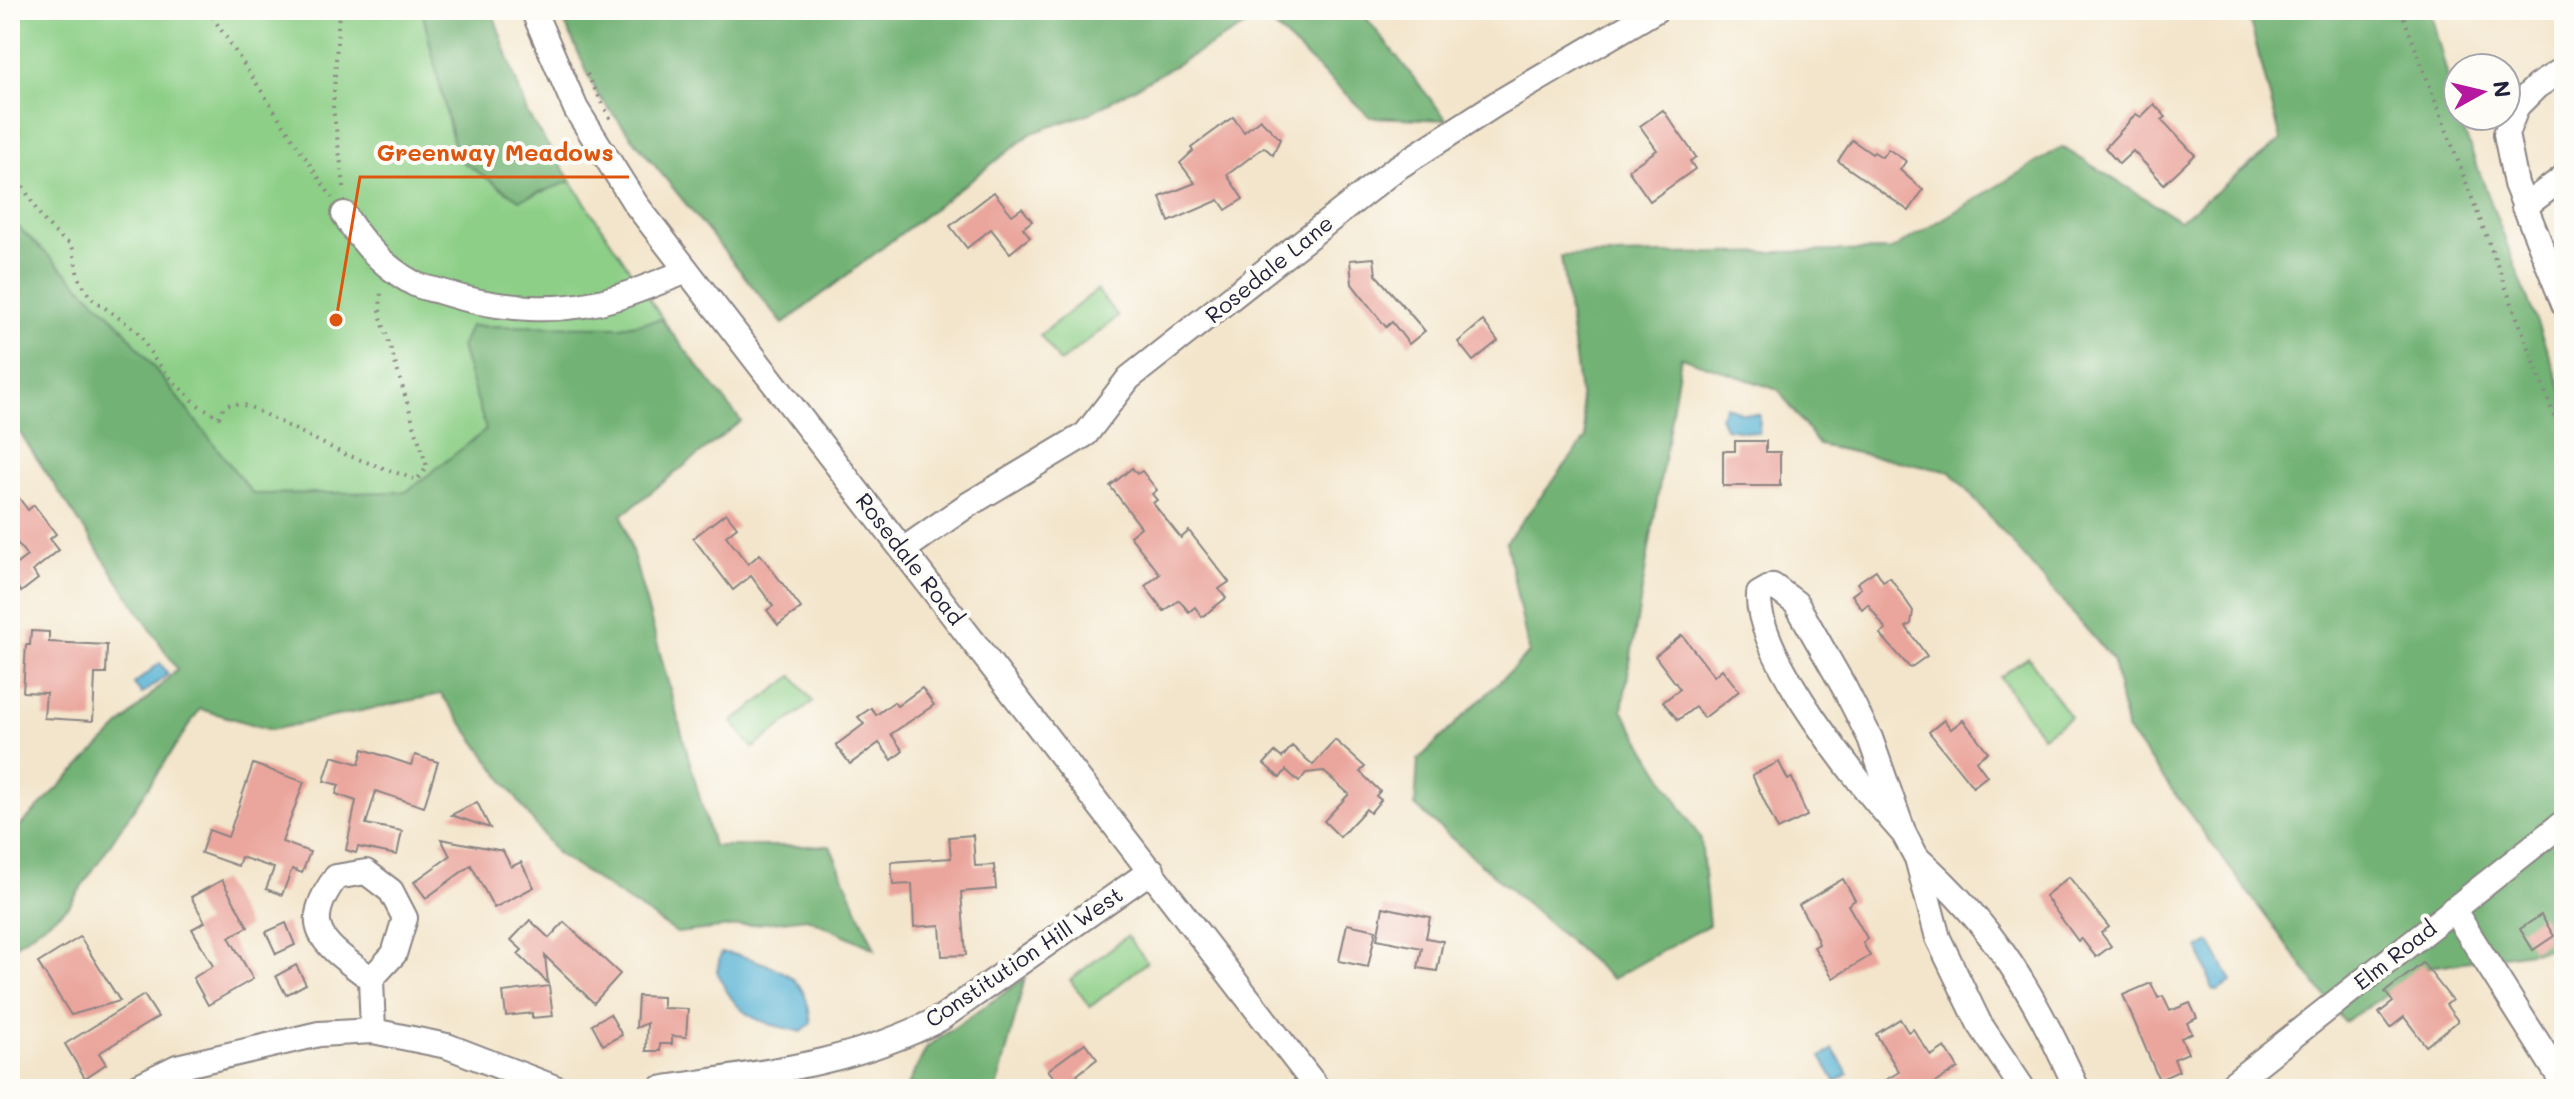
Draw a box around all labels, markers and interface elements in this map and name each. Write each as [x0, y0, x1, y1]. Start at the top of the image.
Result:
north arrow [2442, 52, 2522, 132]
text: N [2487, 79, 2518, 99]
callout: Greenway Meadows [360, 129, 629, 177]
text: Greenway Meadows [376, 136, 614, 167]
street label: Rosedale Lane [1199, 208, 1339, 329]
street label: Rosedale Road [850, 487, 971, 631]
street label: Constitution Hill West [919, 880, 1128, 1034]
street label: Elm Road [2347, 913, 2442, 996]

